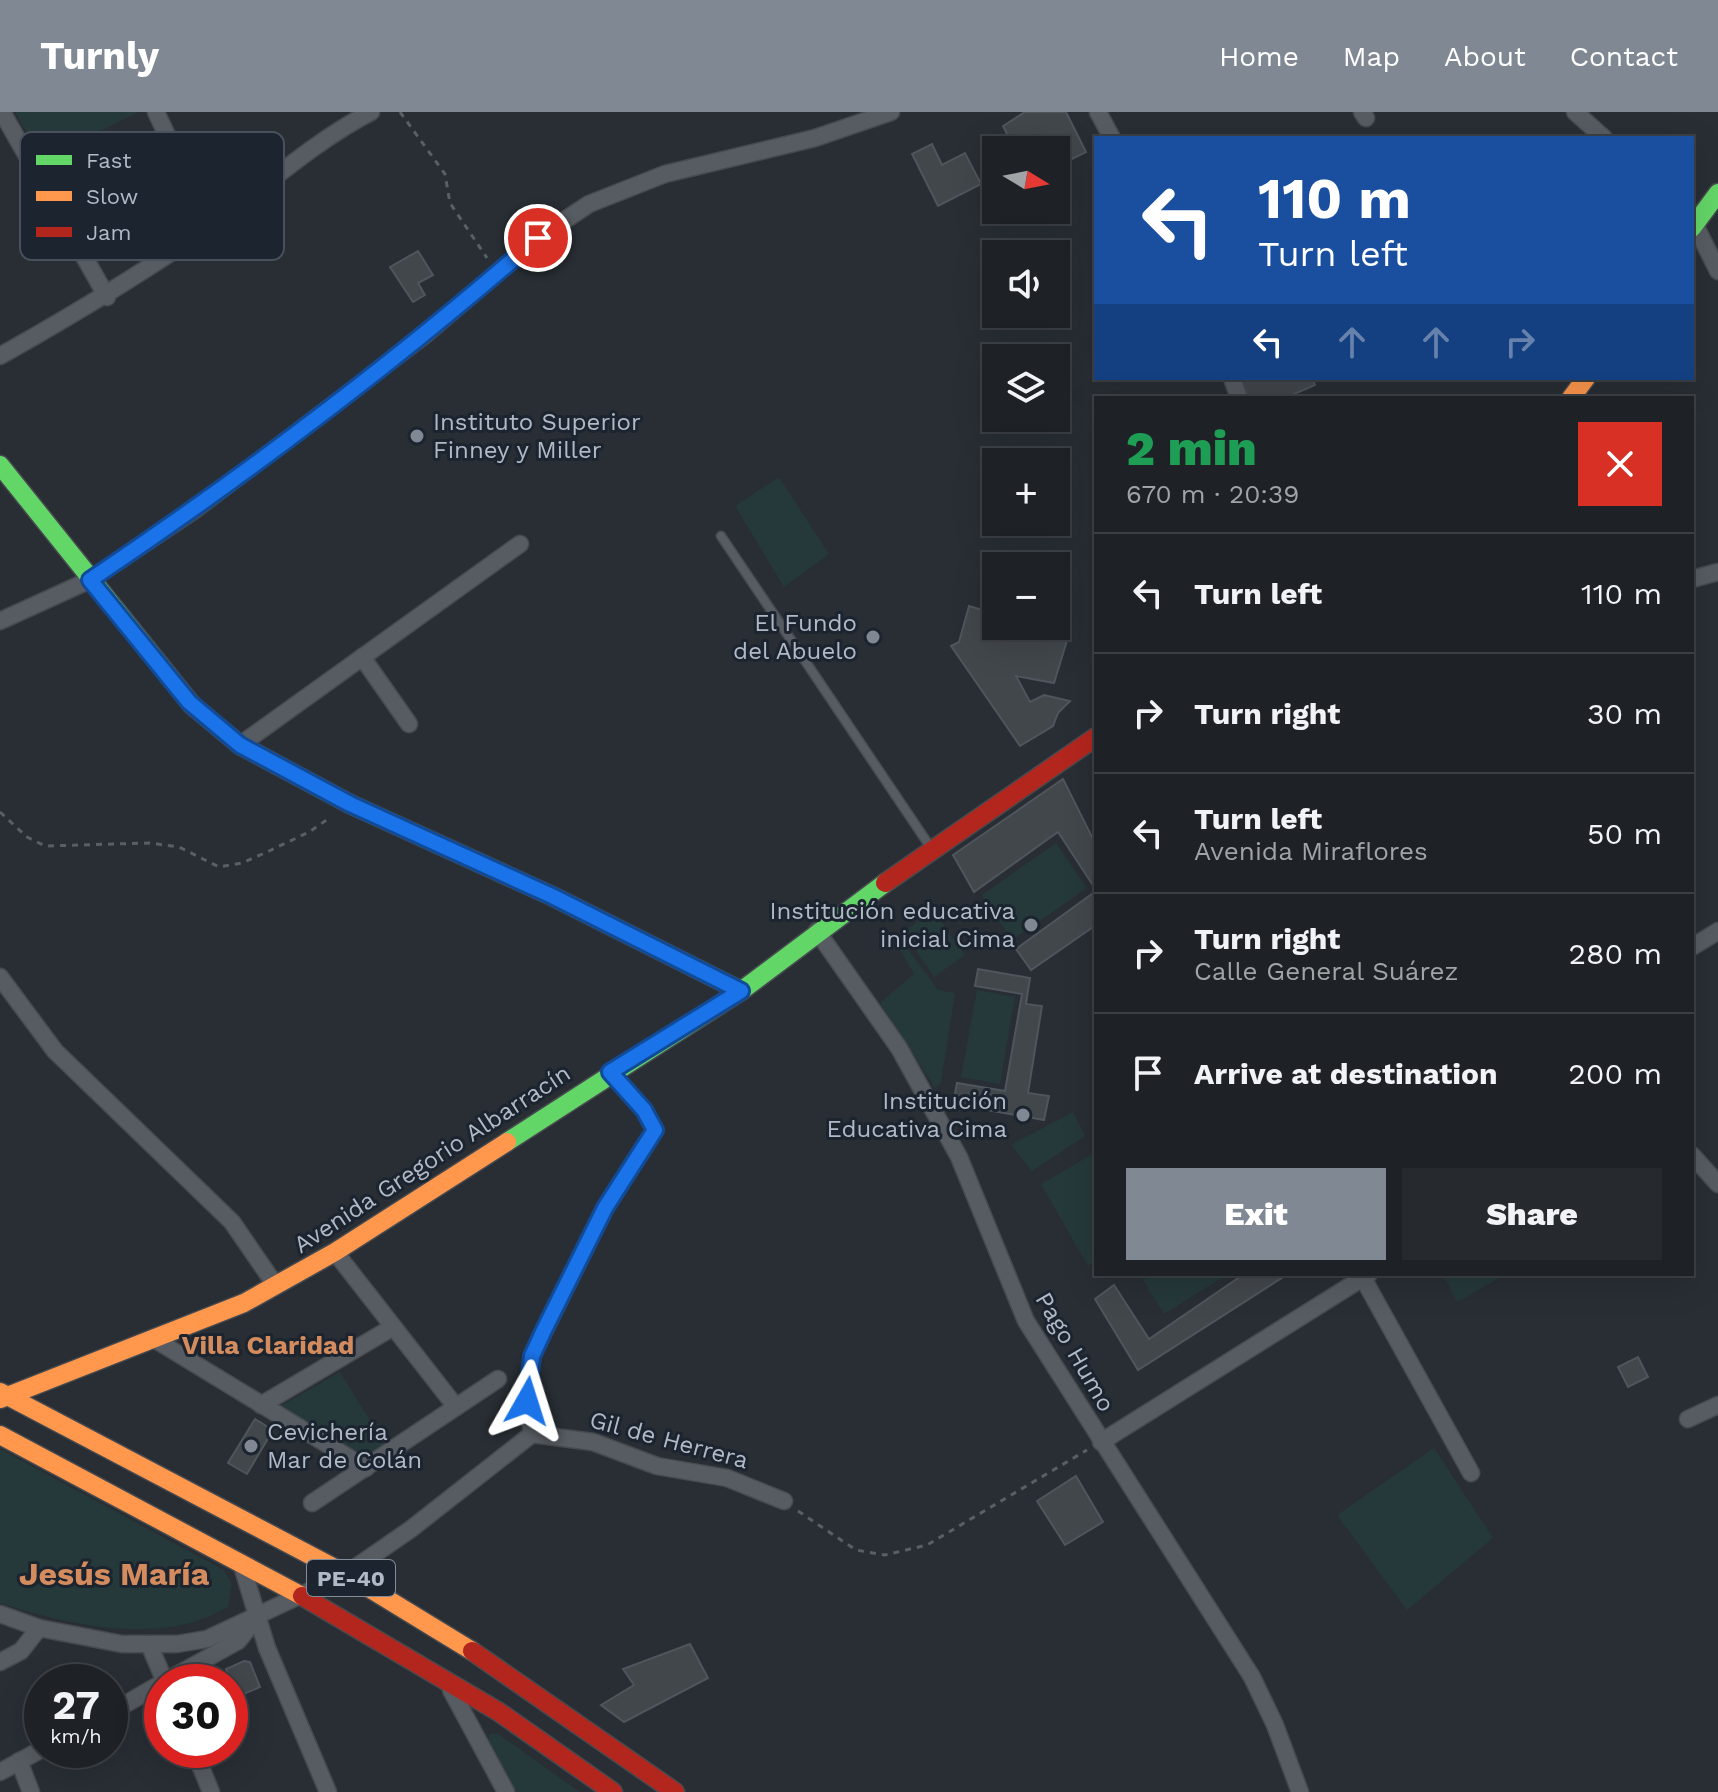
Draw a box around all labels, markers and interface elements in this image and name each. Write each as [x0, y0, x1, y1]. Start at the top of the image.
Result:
text: Turnly [40, 34, 159, 78]
text: Home [1219, 40, 1299, 73]
text: Map [1343, 40, 1400, 73]
text: About [1444, 40, 1526, 73]
text: Contact [1570, 40, 1678, 73]
legend [20, 132, 284, 260]
north arrow [982, 136, 1070, 224]
map controls [982, 136, 1070, 640]
text: Fast [86, 148, 132, 173]
text: 110 m [1258, 166, 1411, 232]
icon: left [1126, 168, 1230, 272]
text: Slow [86, 184, 138, 209]
pin [504, 204, 572, 272]
icon: arrive [516, 216, 560, 260]
text: Jam [86, 220, 131, 245]
text: Turn left [1258, 233, 1408, 275]
button: sound [982, 240, 1070, 328]
icon: left [1246, 320, 1290, 364]
icon: ahead [1330, 320, 1374, 364]
icon: ahead [1414, 320, 1458, 364]
icon: right [1498, 320, 1542, 364]
button: layers [982, 344, 1070, 432]
place label: Instituto Superior Finney y Miller [433, 408, 641, 464]
text: 2 min [1126, 420, 1257, 477]
button: close [1578, 422, 1662, 506]
marker: Instituto Superior Finney y Miller [408, 427, 426, 445]
button: + [982, 448, 1070, 536]
text: 670 m · 20:39 [1126, 479, 1299, 509]
button: − [982, 552, 1070, 640]
icon: left [1126, 571, 1170, 615]
text: Turn left [1194, 576, 1322, 611]
text: 110 m [1581, 576, 1662, 611]
place label: El Fundo del Abuelo [733, 609, 857, 665]
marker: El Fundo del Abuelo [864, 628, 882, 646]
icon: right [1126, 691, 1170, 735]
text: Turn right [1194, 696, 1340, 731]
text: 30 m [1587, 696, 1662, 731]
text: Turn left [1194, 801, 1322, 836]
icon: left [1126, 811, 1170, 855]
text: 50 m [1587, 816, 1662, 851]
text: Avenida Miraflores [1194, 836, 1428, 866]
place label: Institución educativa inicial Cima [770, 897, 1015, 953]
marker: Institución educativa inicial Cima [1022, 916, 1040, 934]
text: Turn right [1194, 921, 1340, 956]
icon: right [1126, 931, 1170, 975]
text: 280 m [1569, 936, 1662, 971]
text: Calle General Suárez [1194, 956, 1459, 986]
icon: arrive [1126, 1051, 1170, 1095]
text: Arrive at destination [1194, 1056, 1498, 1091]
text: 200 m [1568, 1056, 1662, 1091]
street label: Avenida Gregorio Albarracín [289, 1059, 575, 1259]
place label: Institución Educativa Cima [827, 1087, 1007, 1143]
marker: Institución Educativa Cima [1014, 1106, 1032, 1124]
button: Exit [1126, 1168, 1386, 1260]
button: Share [1402, 1168, 1662, 1260]
street label: Pago Humo [1030, 1287, 1120, 1417]
district label: Villa Claridad [182, 1330, 354, 1360]
position arrow [485, 1359, 569, 1443]
street label: Gil de Herrera [587, 1405, 751, 1475]
place label: Cevichería Mar de Colán [267, 1418, 422, 1474]
marker: Cevichería Mar de Colán [242, 1437, 260, 1455]
district label: Jesús María [19, 1555, 210, 1593]
road number: PE-40 [307, 1560, 395, 1596]
speed limit sign: 30 [144, 1664, 248, 1768]
text: 27 [52, 1682, 100, 1729]
text: km/h [50, 1724, 102, 1748]

